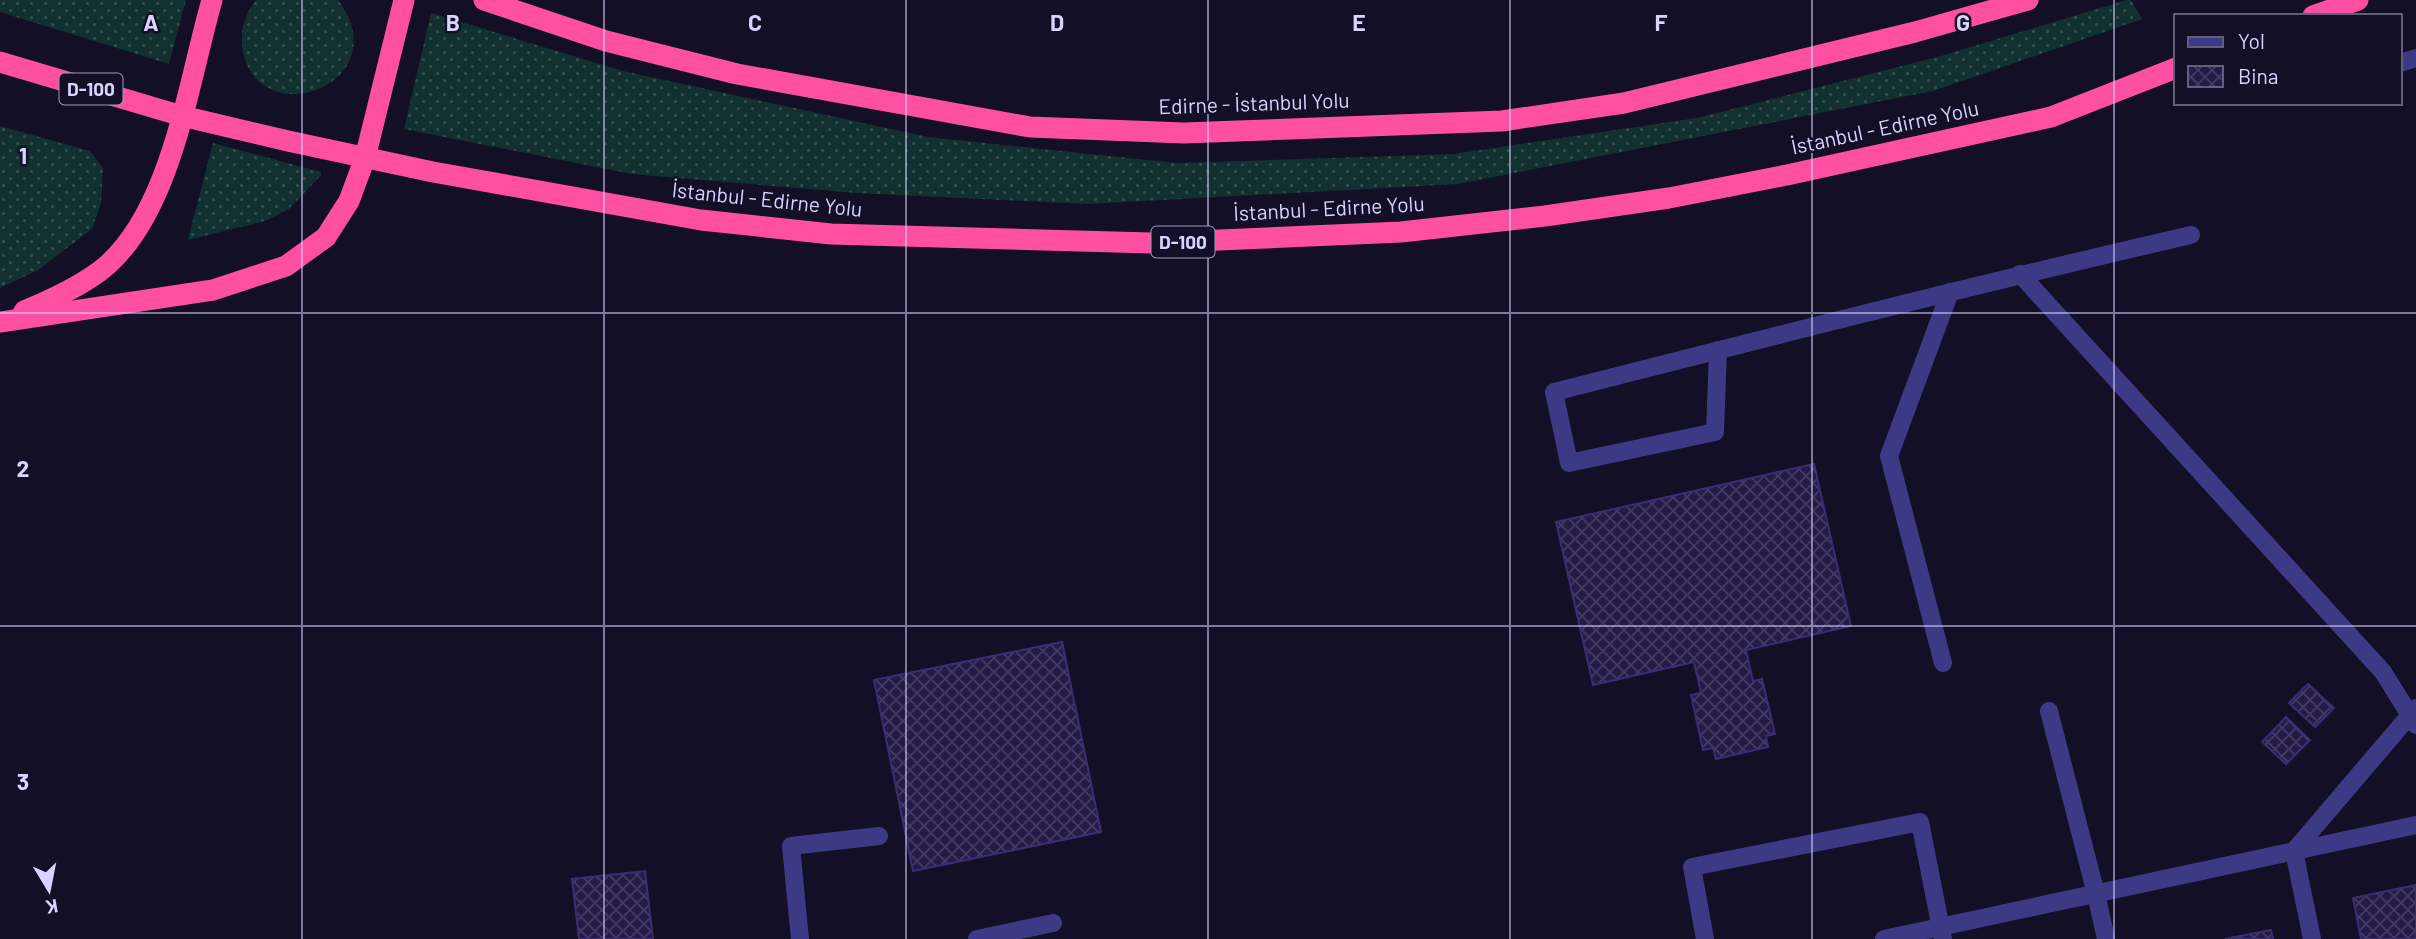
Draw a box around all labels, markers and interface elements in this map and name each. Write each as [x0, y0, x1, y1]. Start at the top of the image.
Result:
text: A [143, 8, 159, 36]
text: B [446, 8, 460, 36]
text: C [748, 8, 762, 36]
text: D [1050, 8, 1064, 36]
text: E [1352, 8, 1366, 36]
text: F [1655, 8, 1668, 36]
text: G [1956, 8, 1970, 36]
legend [2174, 14, 2402, 105]
text: Yol [2238, 28, 2265, 53]
text: Bina [2238, 63, 2279, 88]
road number: D-100 [60, 74, 122, 104]
street label: Edirne - İstanbul Yolu [1158, 87, 1350, 118]
street label: İstanbul - Edirne Yolu [1789, 94, 1981, 159]
text: 1 [19, 141, 27, 169]
street label: İstanbul - Edirne Yolu [671, 176, 864, 221]
street label: İstanbul - Edirne Yolu [1233, 190, 1425, 225]
road number: D-100 [1152, 226, 1214, 258]
text: 2 [17, 454, 29, 482]
text: 3 [17, 767, 29, 795]
north arrow [14, 855, 84, 925]
text: K [44, 895, 60, 920]

